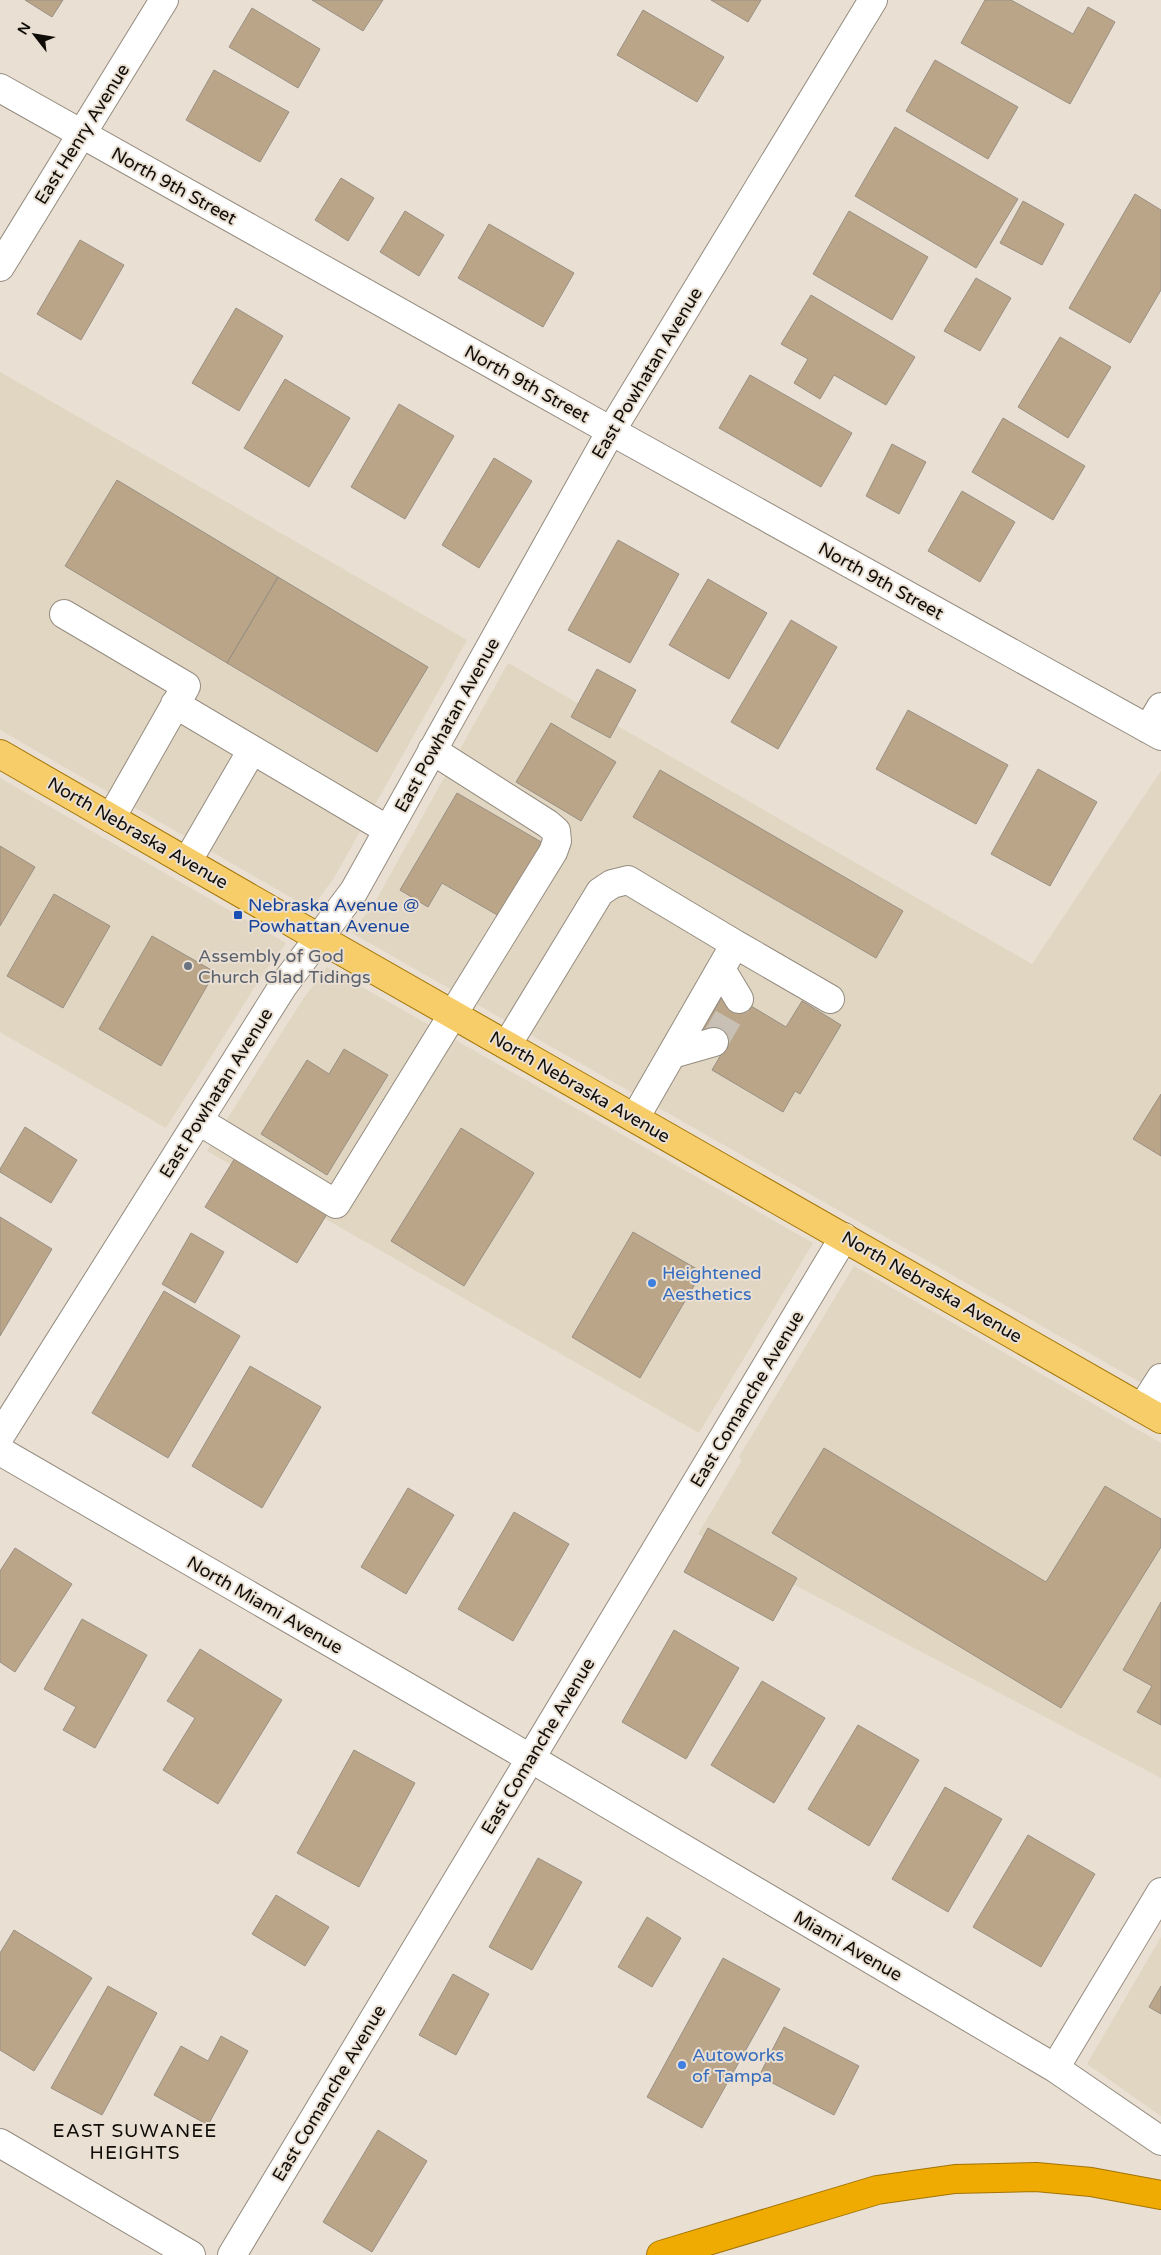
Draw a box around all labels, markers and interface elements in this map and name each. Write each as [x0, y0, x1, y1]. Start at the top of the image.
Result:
north arrow [10, 10, 60, 60]
text: N [14, 19, 34, 38]
street label: East Henry Avenue [30, 60, 134, 208]
street label: North 9th Street [108, 142, 241, 230]
street label: East Powhatan Avenue [587, 283, 707, 463]
street label: North 9th Street [461, 340, 594, 428]
street label: North 9th Street [815, 537, 948, 625]
street label: East Powhatan Avenue [390, 634, 504, 816]
street label: North Nebraska Avenue [44, 772, 232, 894]
place label: Nebraska Avenue @ Powhattan Avenue [248, 894, 419, 937]
marker: Nebraska Avenue @ Powhattan Avenue [232, 909, 244, 921]
place label: Assembly of God Church Glad Tidings [198, 945, 371, 988]
marker: Assembly of God Church Glad Tidings [182, 960, 194, 972]
street label: East Powhatan Avenue [155, 1004, 277, 1182]
street label: North Nebraska Avenue [486, 1026, 674, 1148]
street label: North Nebraska Avenue [838, 1226, 1026, 1348]
place label: Heightened Aesthetics [662, 1262, 762, 1305]
marker: Heightened Aesthetics [646, 1277, 658, 1289]
street label: East Comanche Avenue [685, 1307, 809, 1491]
street label: North Miami Avenue [183, 1551, 347, 1659]
street label: East Comanche Avenue [476, 1654, 600, 1838]
street label: Miami Avenue [790, 1906, 906, 1986]
street label: East Comanche Avenue [267, 2001, 391, 2185]
place label: Autoworks of Tampa [692, 2044, 784, 2087]
marker: Autoworks of Tampa [676, 2059, 688, 2071]
district label: EAST SUWANEE HEIGHTS [53, 2120, 217, 2164]

